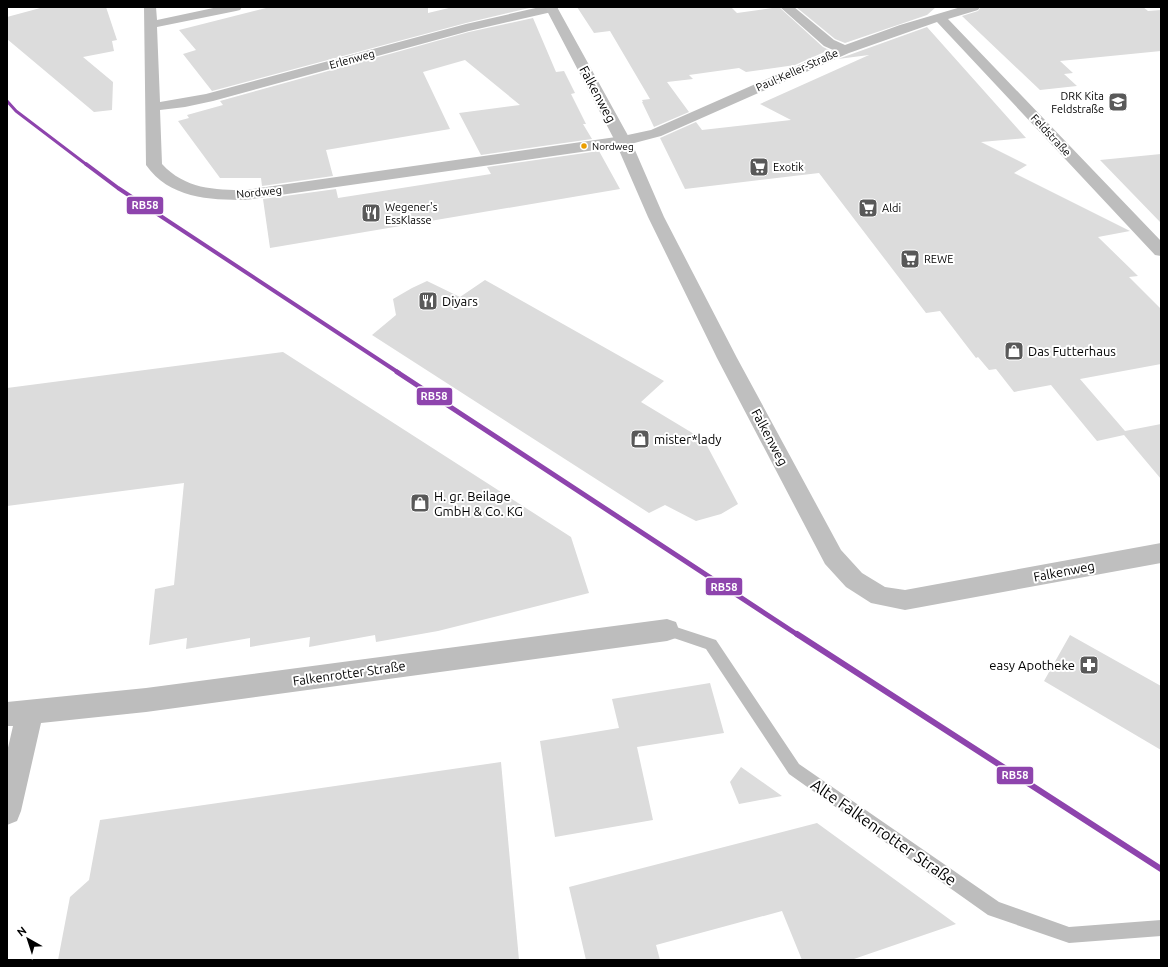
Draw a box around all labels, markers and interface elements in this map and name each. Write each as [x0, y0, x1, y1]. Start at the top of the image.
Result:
street label: Paul-Keller-Straße [754, 46, 840, 94]
street label: Erlenweg [328, 47, 376, 71]
street label: Falkenweg [577, 63, 619, 125]
place label: DRK Kita Feldstraße [1051, 90, 1104, 115]
school or university icon: DRK Kita Feldstraße [1107, 91, 1129, 113]
street label: Feldstraße [1029, 112, 1073, 158]
marker: Nordweg [579, 141, 589, 151]
place label: Nordweg [592, 141, 634, 152]
supermarket icon: Exotik [748, 156, 770, 178]
place label: Exotik [773, 161, 804, 173]
street label: Nordweg [236, 184, 282, 200]
line badge: RB58 [126, 196, 164, 215]
supermarket icon: Aldi [857, 197, 879, 219]
text: RB58 [132, 199, 158, 211]
place label: Wegener's EssKlasse [385, 201, 438, 226]
restaurant icon: Wegener's EssKlasse [360, 202, 382, 224]
place label: Aldi [882, 202, 901, 214]
supermarket icon: REWE [899, 248, 921, 270]
place label: REWE [924, 253, 953, 265]
restaurant icon: Diyars [417, 290, 439, 312]
place label: Diyars [442, 294, 478, 308]
shop icon: Das Futterhaus [1003, 340, 1025, 362]
place label: Das Futterhaus [1028, 344, 1116, 358]
line badge: RB58 [416, 387, 453, 406]
text: RB58 [421, 390, 447, 402]
street label: Falkenweg [749, 406, 791, 468]
shop icon: mister*lady [629, 428, 651, 450]
place label: mister*lady [654, 432, 722, 446]
place label: H. gr. Beilage GmbH & Co. KG [434, 489, 523, 518]
shop icon: H. gr. Beilage GmbH & Co. KG [409, 492, 431, 514]
street label: Falkenweg [1032, 558, 1096, 584]
line badge: RB58 [705, 577, 743, 596]
text: RB58 [711, 581, 737, 593]
pharmacy icon: easy Apotheke [1078, 654, 1100, 676]
street label: Falkenrotter Straße [292, 658, 406, 688]
place label: easy Apotheke [989, 658, 1075, 672]
line badge: RB58 [996, 766, 1034, 785]
text: RB58 [1002, 769, 1028, 781]
street label: Alte Falkenrotter Straße [808, 775, 960, 889]
north arrow [8, 919, 48, 959]
text: N [15, 924, 29, 938]

